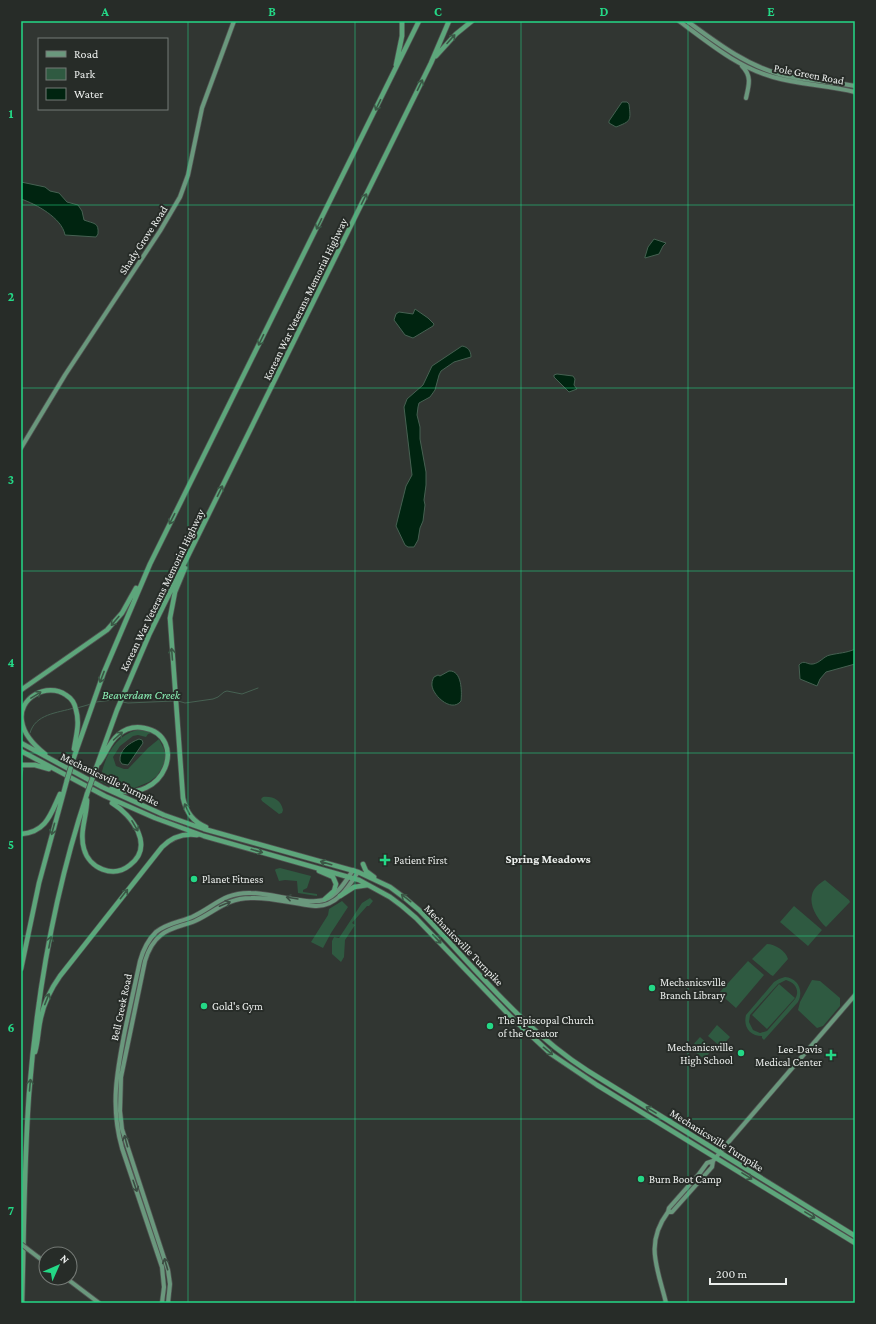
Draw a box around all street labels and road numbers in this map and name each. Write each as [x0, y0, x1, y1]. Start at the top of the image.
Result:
street label: Pole Green Road [773, 61, 845, 87]
street label: Shady Grove Road [116, 203, 171, 277]
street label: Korean War Veterans Memorial Highway [260, 215, 351, 382]
street label: Korean War Veterans Memorial Highway [117, 506, 208, 673]
street label: Mechanicsville Turnpike [58, 750, 161, 809]
street label: Mechanicsville Turnpike [421, 902, 506, 989]
street label: Bell Creek Road [108, 972, 134, 1042]
street label: Mechanicsville Turnpike [668, 1106, 766, 1175]

